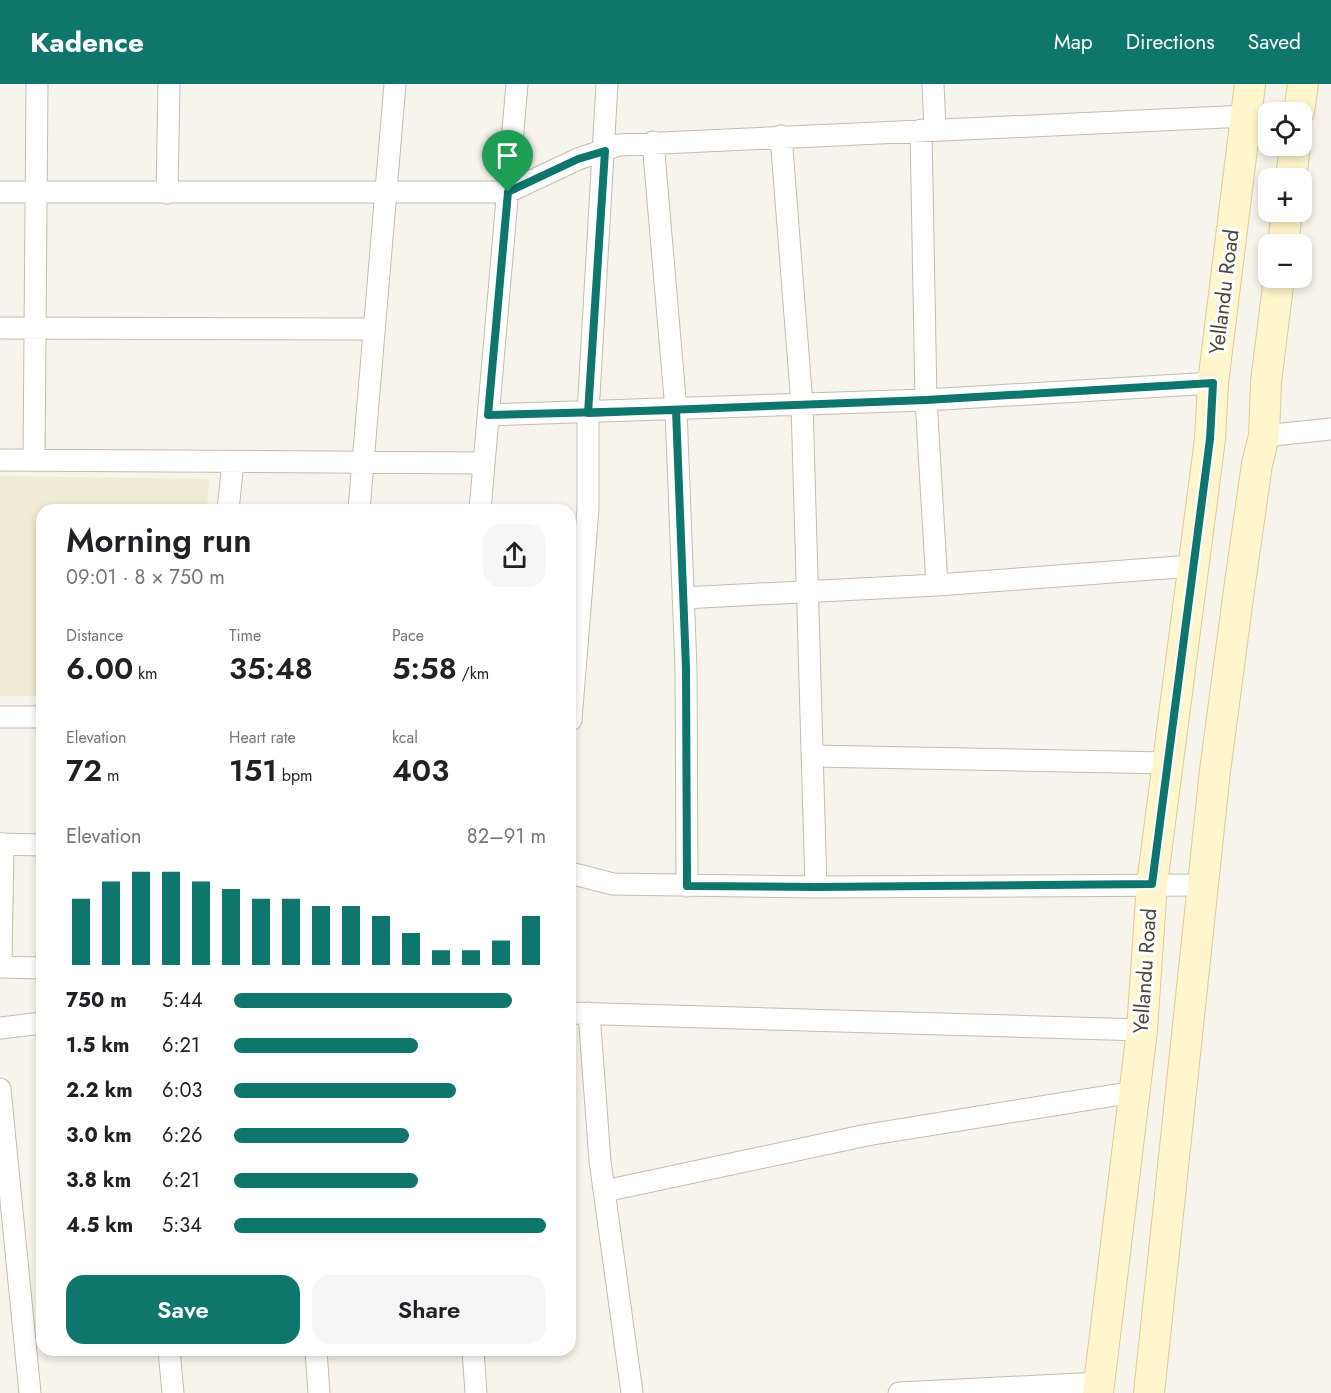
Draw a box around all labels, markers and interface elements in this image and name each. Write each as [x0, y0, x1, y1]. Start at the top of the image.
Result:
text: Kadence [30, 22, 144, 63]
text: Map [1054, 27, 1093, 57]
text: Directions [1126, 27, 1215, 57]
text: Saved [1248, 27, 1301, 57]
map controls [1258, 102, 1312, 288]
button: locate [1258, 102, 1312, 156]
pin [482, 130, 533, 192]
icon: arrive [491, 139, 524, 172]
button: + [1258, 168, 1312, 222]
street label: Yellandu Road [1201, 228, 1247, 356]
button: − [1258, 234, 1312, 288]
text: Morning run [66, 517, 252, 564]
button: share [483, 524, 546, 587]
text: 09:01 · 8 × 750 m [66, 563, 225, 592]
text: Distance [66, 624, 123, 647]
text: Time [229, 624, 261, 647]
text: Pace [392, 624, 424, 647]
text: 6.00 [66, 647, 133, 690]
text: 35:48 [229, 647, 313, 690]
text: 5:58 [392, 647, 457, 690]
text: km [133, 662, 158, 685]
text: /km [457, 662, 489, 685]
text: Elevation [66, 726, 126, 749]
text: Heart rate [229, 726, 296, 749]
text: kcal [392, 726, 418, 749]
text: 72 [66, 749, 102, 792]
text: 151 [229, 749, 277, 792]
text: 403 [392, 749, 449, 792]
text: m [102, 764, 120, 787]
text: bpm [277, 764, 313, 787]
text: Elevation [66, 822, 141, 851]
text: 82–91 m [467, 822, 546, 851]
street label: Yellandu Road [1126, 907, 1164, 1035]
text: 750 m [66, 986, 127, 1015]
text: 5:44 [162, 986, 203, 1015]
text: 1.5 km [66, 1031, 129, 1060]
text: 6:21 [162, 1031, 200, 1060]
text: 2.2 km [66, 1076, 133, 1105]
text: 6:03 [162, 1076, 202, 1105]
text: 3.0 km [66, 1121, 132, 1150]
text: 6:26 [162, 1121, 202, 1150]
text: 3.8 km [66, 1166, 131, 1195]
text: 6:21 [162, 1166, 200, 1195]
text: 4.5 km [66, 1211, 133, 1240]
text: 5:34 [162, 1211, 202, 1240]
button: Save [66, 1275, 300, 1344]
button: Share [312, 1275, 546, 1344]

